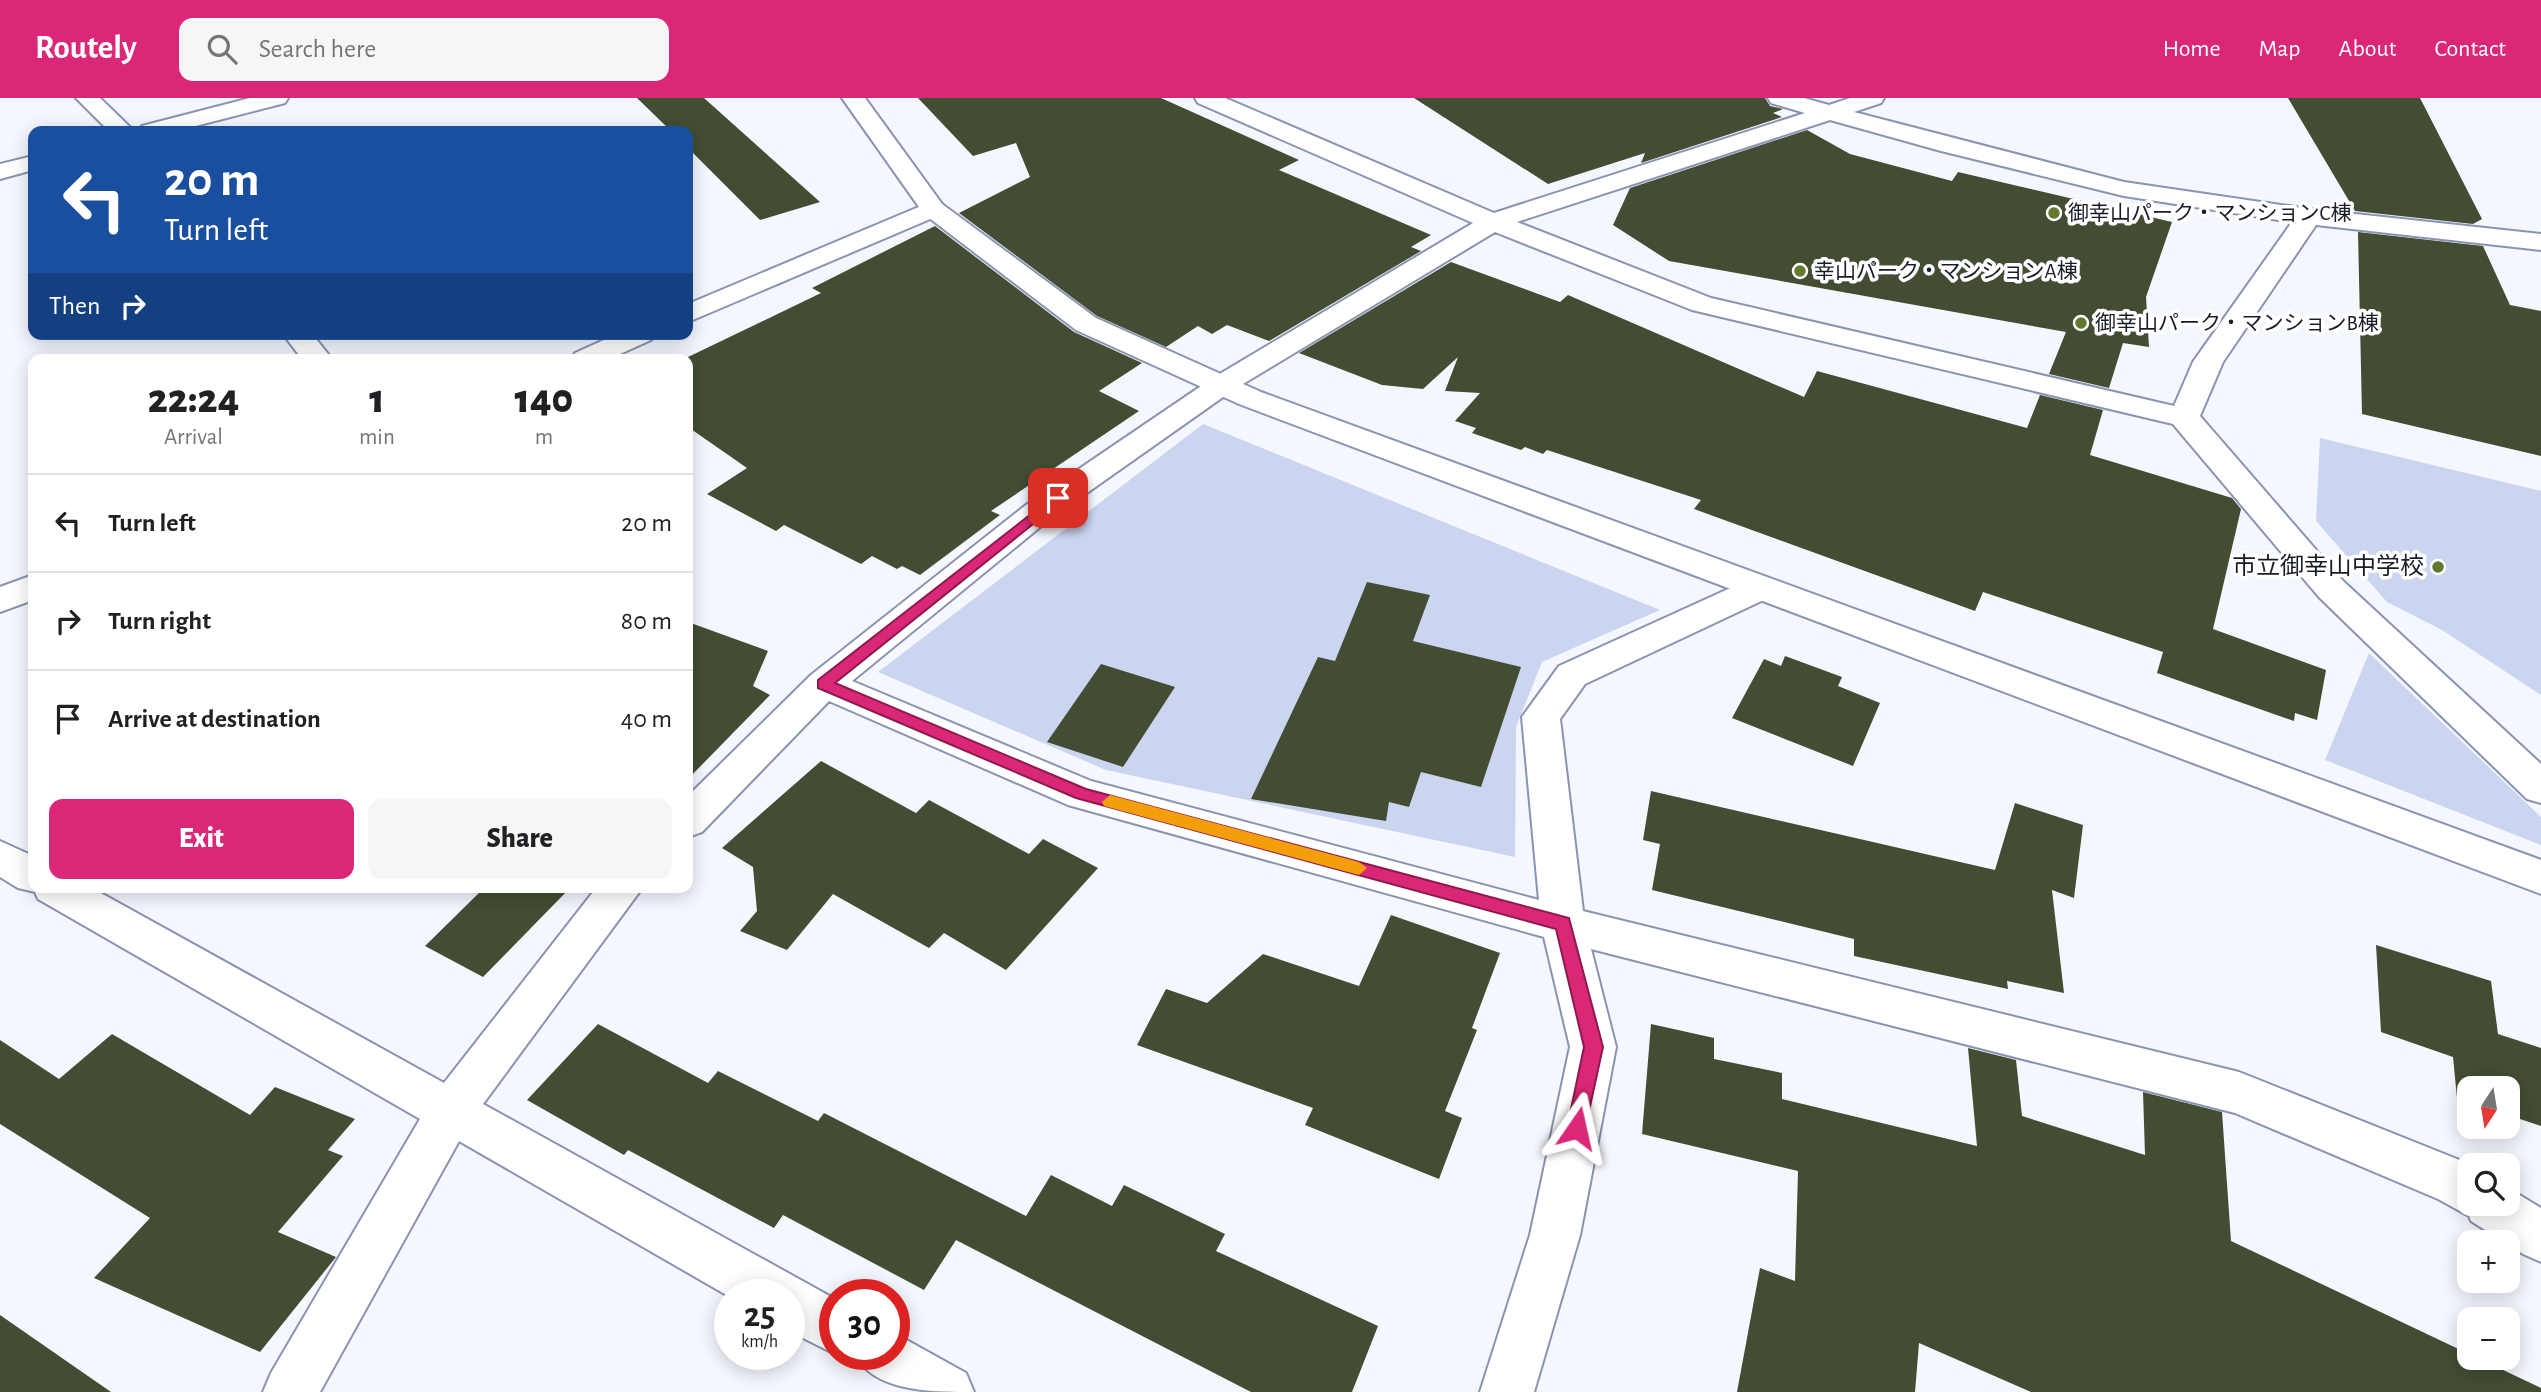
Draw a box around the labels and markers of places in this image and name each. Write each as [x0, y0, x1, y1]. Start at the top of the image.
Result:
place label: 御幸山パーク・マンションC棟 [2068, 202, 2352, 224]
marker: 御幸山パーク・マンションC棟 [2046, 205, 2062, 221]
place label: 幸山パーク・マンションA棟 [1814, 260, 2078, 282]
marker: 幸山パーク・マンションA棟 [1792, 263, 1808, 279]
place label: 御幸山パーク・マンションB棟 [2095, 312, 2379, 334]
marker: 御幸山パーク・マンションB棟 [2073, 315, 2089, 331]
pin [1028, 468, 1088, 528]
place label: 市立御幸山中学校 [2232, 553, 2424, 579]
marker: 市立御幸山中学校 [2430, 559, 2446, 575]

